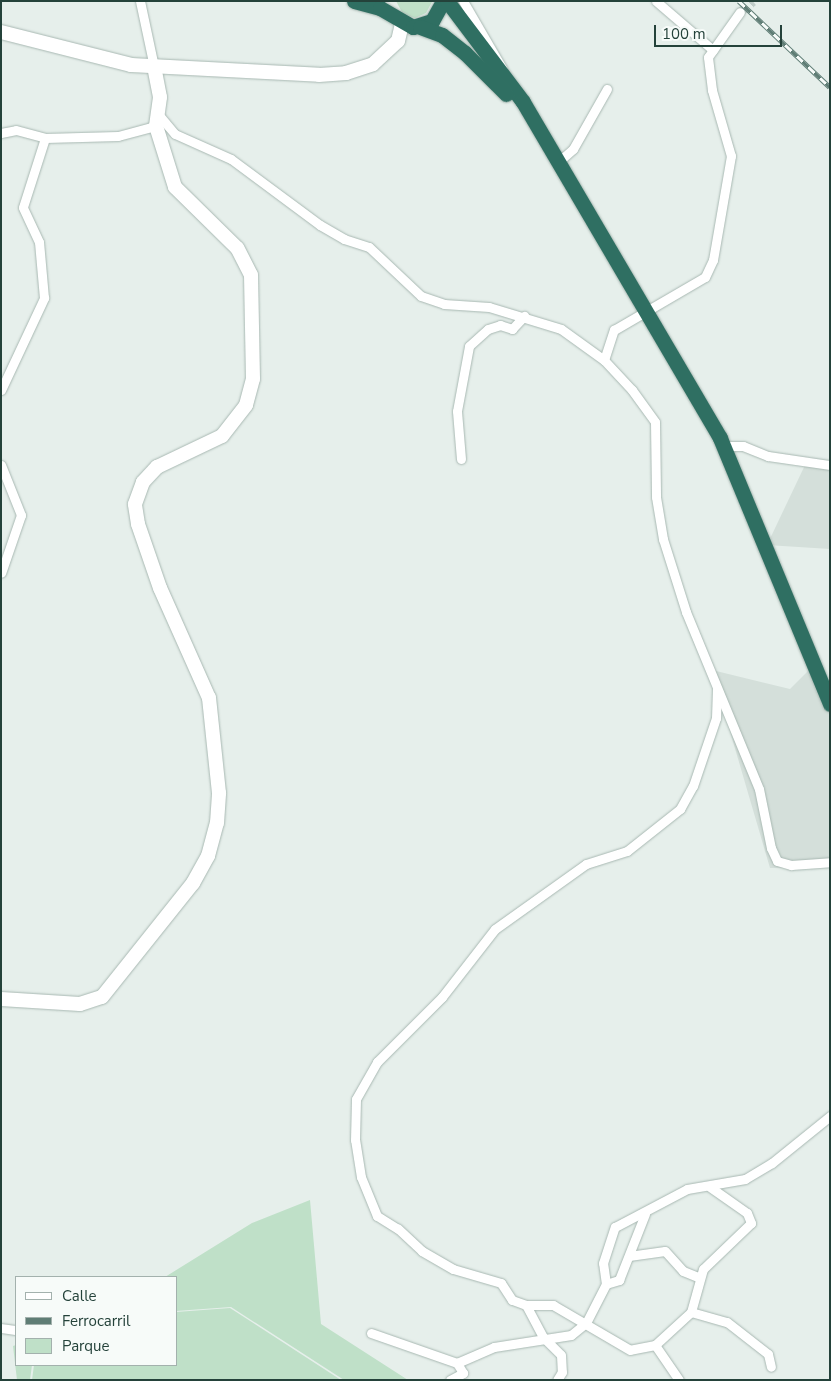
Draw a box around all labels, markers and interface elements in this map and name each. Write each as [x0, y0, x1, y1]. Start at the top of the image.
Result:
scale bar [656, 15, 784, 47]
text: 100 m [662, 24, 706, 44]
legend [15, 1276, 178, 1366]
text: Calle [62, 1286, 97, 1306]
text: Ferrocarril [62, 1311, 130, 1331]
text: Parque [62, 1336, 110, 1356]

